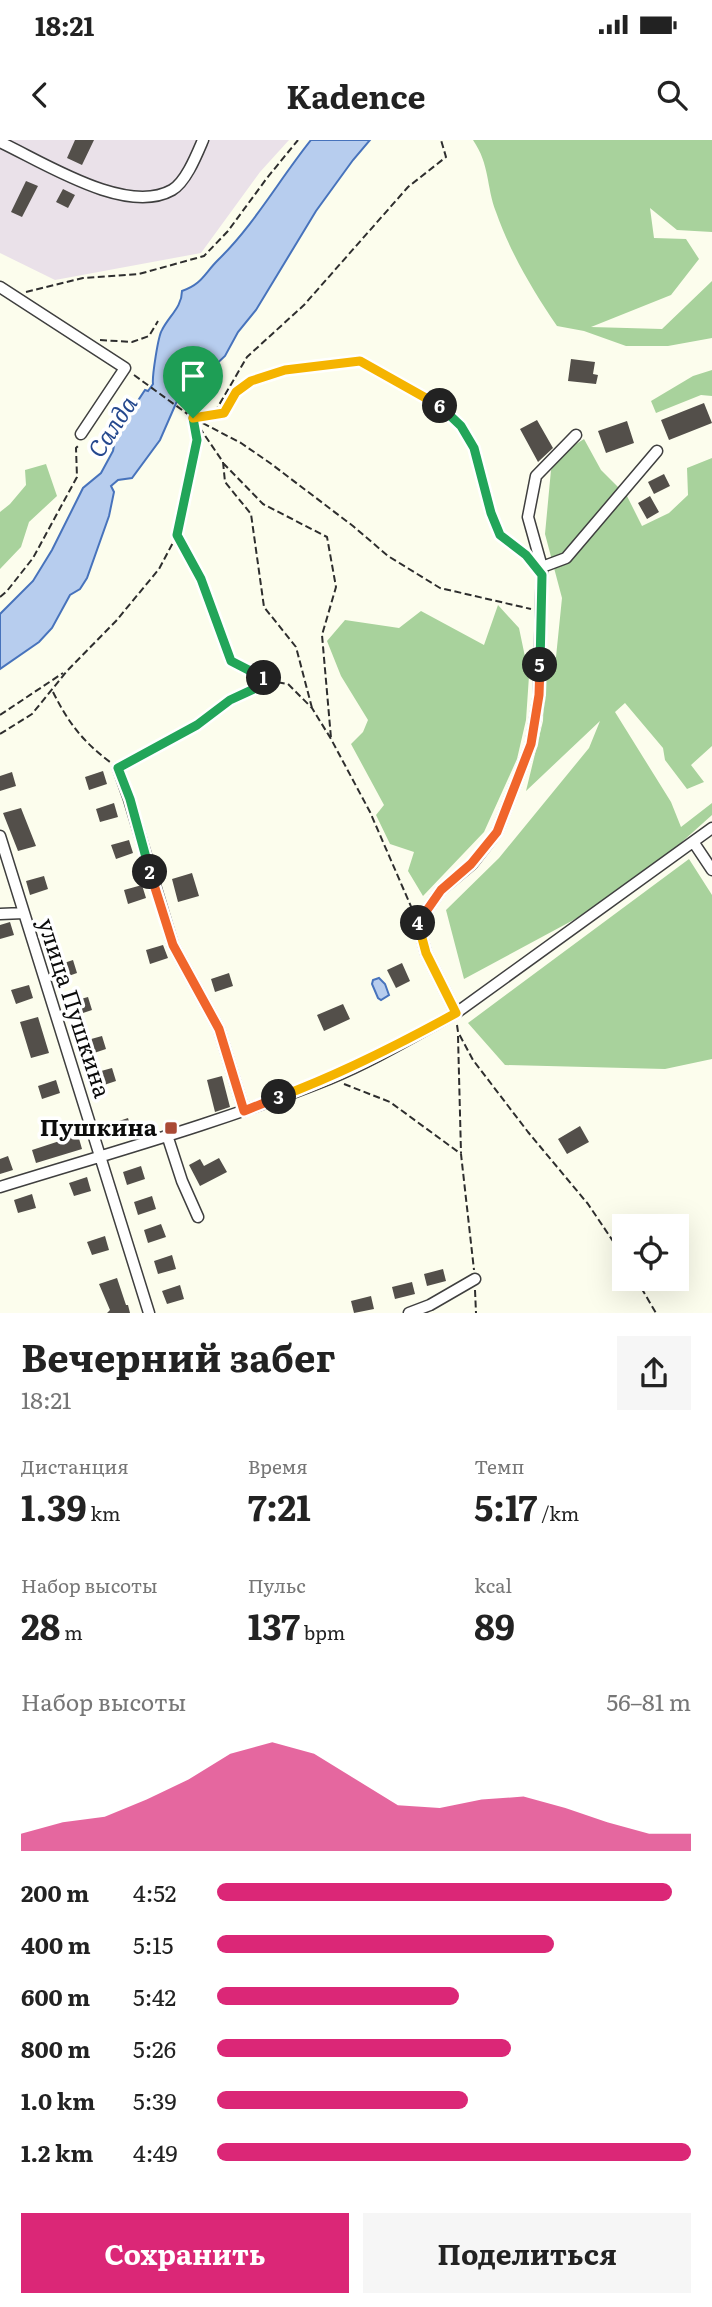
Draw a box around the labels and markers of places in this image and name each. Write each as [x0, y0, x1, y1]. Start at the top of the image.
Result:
pin [163, 346, 223, 418]
pin: 6 [422, 388, 458, 424]
pin: 5 [522, 648, 558, 682]
pin: 1 [246, 660, 282, 696]
pin: 2 [132, 854, 168, 890]
pin: 4 [400, 906, 436, 940]
pin: 3 [262, 1080, 296, 1114]
place label: Пушкина [40, 1109, 158, 1143]
marker: Пушкина [163, 1120, 179, 1136]

